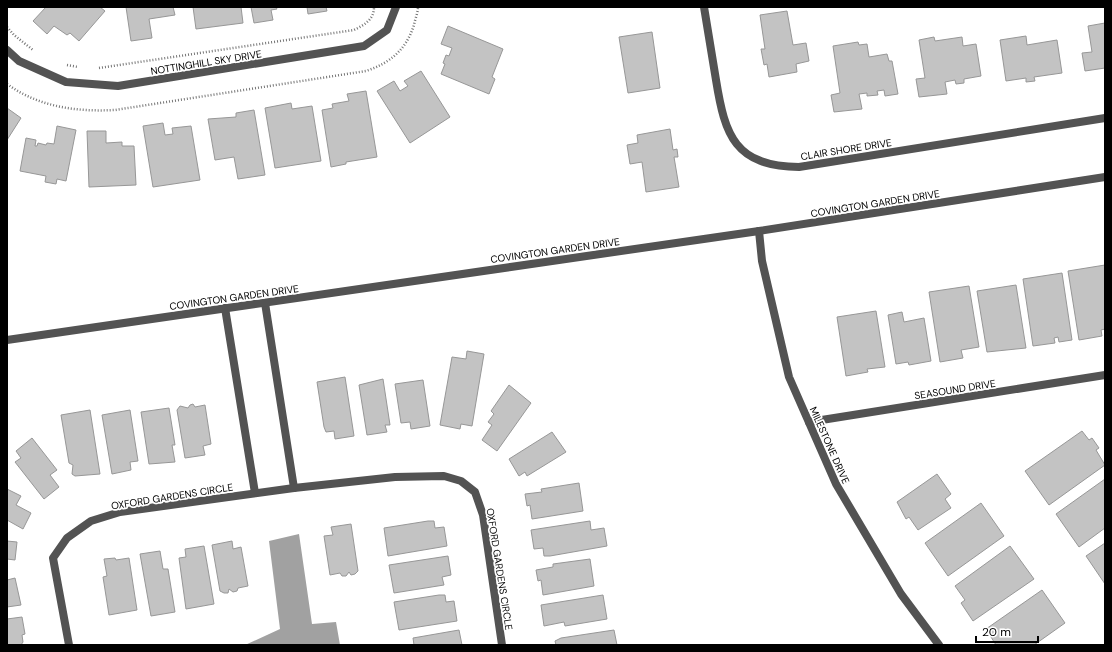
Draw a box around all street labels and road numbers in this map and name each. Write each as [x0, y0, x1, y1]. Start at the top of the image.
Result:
street label: NOTTINGHILL SKY DRIVE [150, 47, 263, 78]
street label: CLAIR SHORE DRIVE [800, 136, 893, 163]
street label: COVINGTON GARDEN DRIVE [810, 187, 941, 220]
street label: COVINGTON GARDEN DRIVE [490, 235, 621, 266]
street label: COVINGTON GARDEN DRIVE [169, 282, 300, 313]
street label: SEASOUND DRIVE [913, 377, 997, 402]
street label: MILESTONE DRIVE [807, 405, 853, 486]
street label: OXFORD GARDENS CIRCLE [110, 480, 234, 513]
street label: OXFORD GARDENS CIRCLE [483, 507, 516, 631]

